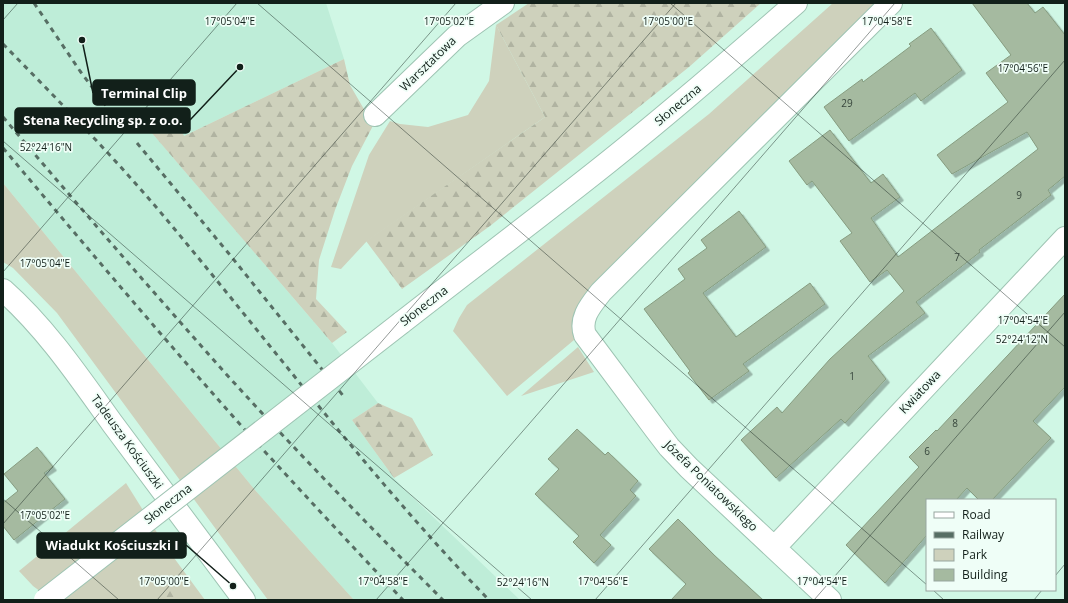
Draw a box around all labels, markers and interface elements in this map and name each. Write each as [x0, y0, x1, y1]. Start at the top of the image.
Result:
text: 17°05'04"E [205, 14, 255, 28]
text: 17°05'02"E [424, 14, 474, 28]
text: 17°05'00"E [643, 14, 693, 28]
text: 17°04'58"E [862, 14, 912, 28]
street label: Warsztatowa [396, 32, 460, 95]
text: 17°04'56"E [998, 61, 1048, 75]
callout: Terminal Clip [93, 80, 195, 105]
street label: Słoneczna [651, 80, 705, 129]
text: Terminal Clip [101, 84, 187, 102]
house number: 29 [841, 96, 853, 110]
callout: Stena Recycling sp. z o.o. [15, 108, 190, 133]
text: Stena Recycling sp. z o.o. [23, 111, 183, 129]
text: 52°24'16"N [20, 140, 72, 154]
house number: 9 [1016, 188, 1022, 202]
house number: 7 [954, 250, 960, 264]
text: 17°05'04"E [20, 256, 70, 270]
street label: Słoneczna [396, 282, 451, 330]
text: 17°04'54"E [998, 313, 1048, 327]
text: 52°24'12"N [996, 332, 1048, 346]
street label: Kwiatowa [895, 366, 944, 417]
house number: 1 [849, 369, 855, 383]
street label: Tadeusza Kościuszki [87, 391, 167, 492]
house number: 8 [952, 416, 958, 430]
street label: Józefa Poniatowskiego [660, 436, 762, 535]
house number: 6 [924, 444, 930, 458]
street label: Słoneczna [140, 480, 195, 528]
legend [926, 499, 1056, 591]
text: Road [962, 506, 991, 523]
text: 17°05'02"E [20, 508, 70, 522]
text: Railway [962, 526, 1005, 543]
callout: Wiadukt Kościuszki I [37, 533, 186, 558]
text: Wiadukt Kościuszki I [45, 536, 179, 554]
text: Park [962, 546, 988, 563]
text: Building [962, 566, 1008, 583]
text: 17°05'00"E [139, 574, 189, 588]
text: 17°04'58"E [358, 574, 408, 588]
text: 17°04'56"E [578, 574, 628, 588]
text: 17°04'54"E [797, 574, 847, 588]
text: 52°24'16"N [497, 575, 549, 589]

